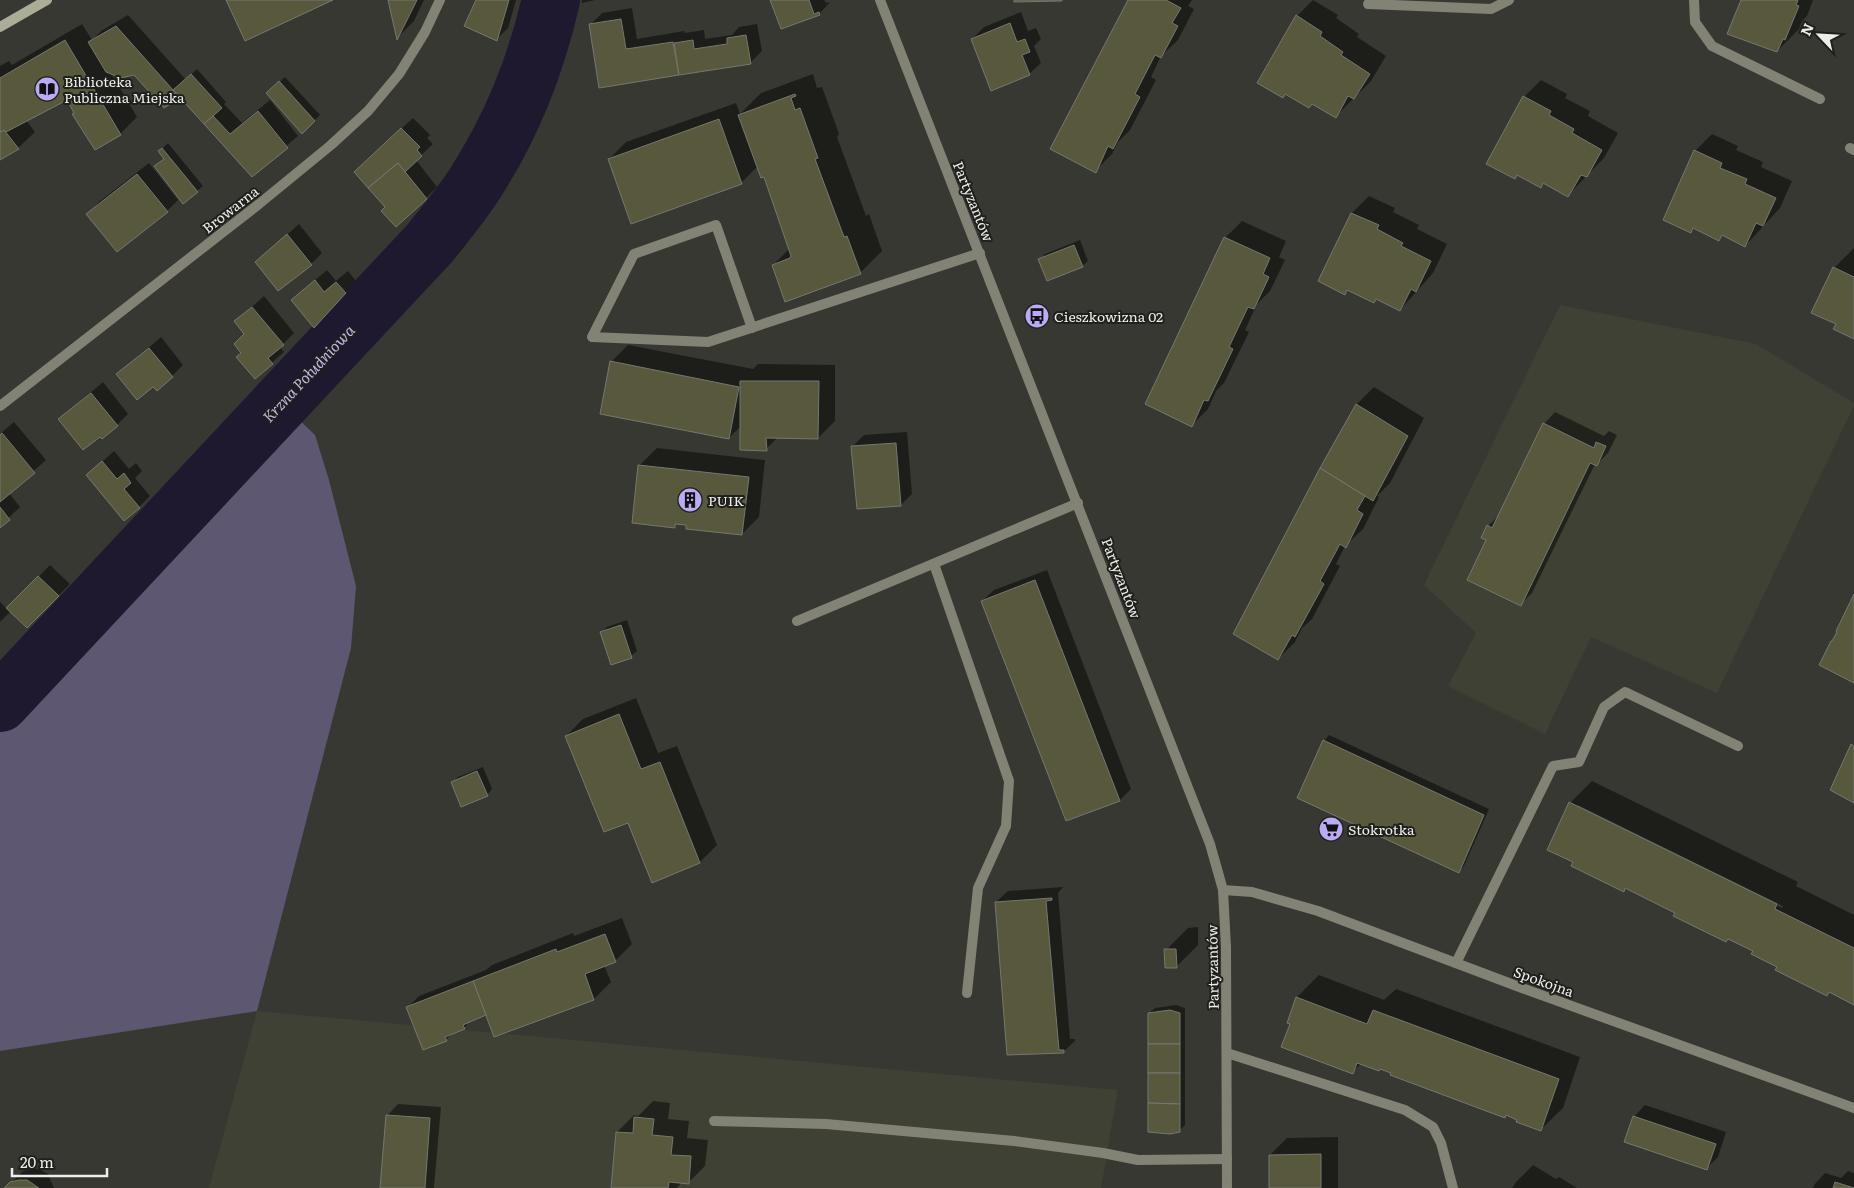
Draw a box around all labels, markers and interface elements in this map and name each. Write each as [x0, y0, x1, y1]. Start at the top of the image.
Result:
north arrow [1794, 10, 1844, 60]
text: N [1795, 19, 1818, 39]
place label: Biblioteka Publiczna Miejska [64, 71, 185, 107]
library icon: Biblioteka Publiczna Miejska [34, 76, 60, 102]
street label: Partyzantów [949, 158, 999, 244]
street label: Browarna [198, 180, 263, 237]
bus stop icon: Cieszkowizna 02 [1024, 303, 1050, 329]
place label: Cieszkowizna 02 [1054, 306, 1163, 326]
water label: Krzna Południowa [257, 319, 360, 427]
building icon: PUIK [677, 487, 703, 513]
place label: PUIK [708, 490, 744, 510]
street label: Partyzantów [1097, 535, 1147, 621]
supermarket icon: Stokrotka [1318, 816, 1344, 842]
place label: Stokrotka [1348, 819, 1415, 839]
street label: Partyzantów [1201, 924, 1223, 1010]
street label: Spokojna [1511, 961, 1577, 1001]
scale bar [12, 1146, 108, 1178]
text: 20 m [20, 1150, 54, 1173]

